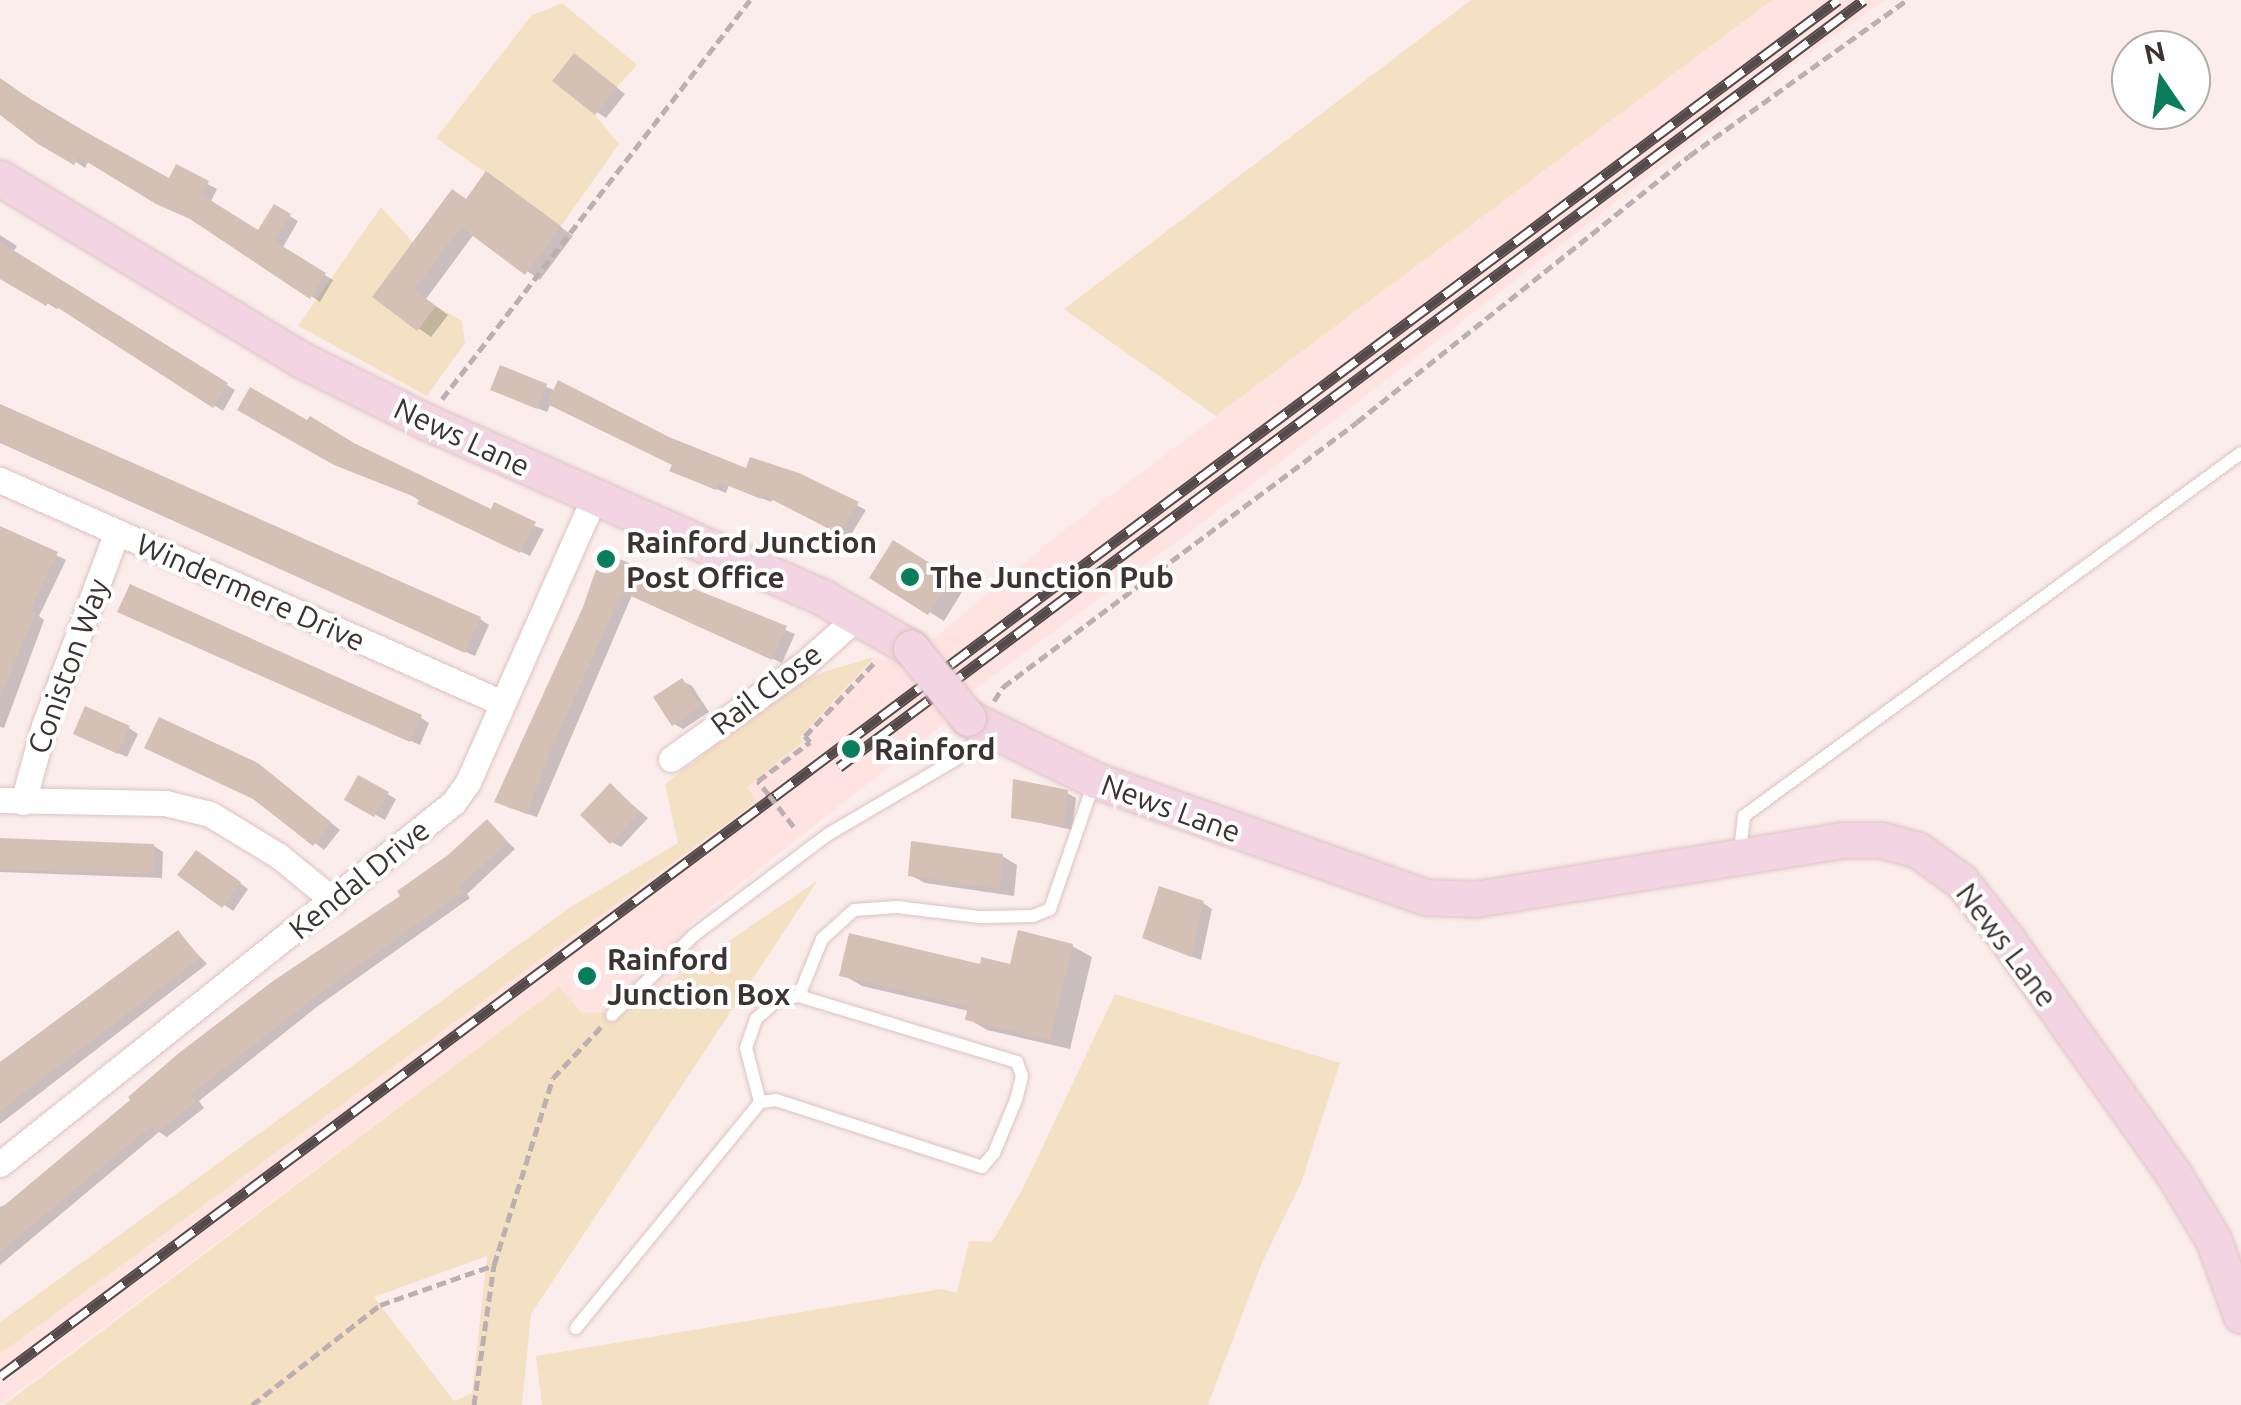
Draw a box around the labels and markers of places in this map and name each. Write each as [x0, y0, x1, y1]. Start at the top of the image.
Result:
place label: Rainford Junction Post Office [626, 524, 877, 594]
marker: Rainford Junction Post Office [595, 548, 617, 570]
place label: The Junction Pub [930, 559, 1174, 595]
marker: The Junction Pub [899, 566, 921, 588]
place label: Rainford [874, 731, 996, 767]
marker: Rainford [838, 736, 864, 762]
place label: Rainford Junction Box [607, 941, 790, 1012]
marker: Rainford Junction Box [576, 965, 598, 987]

